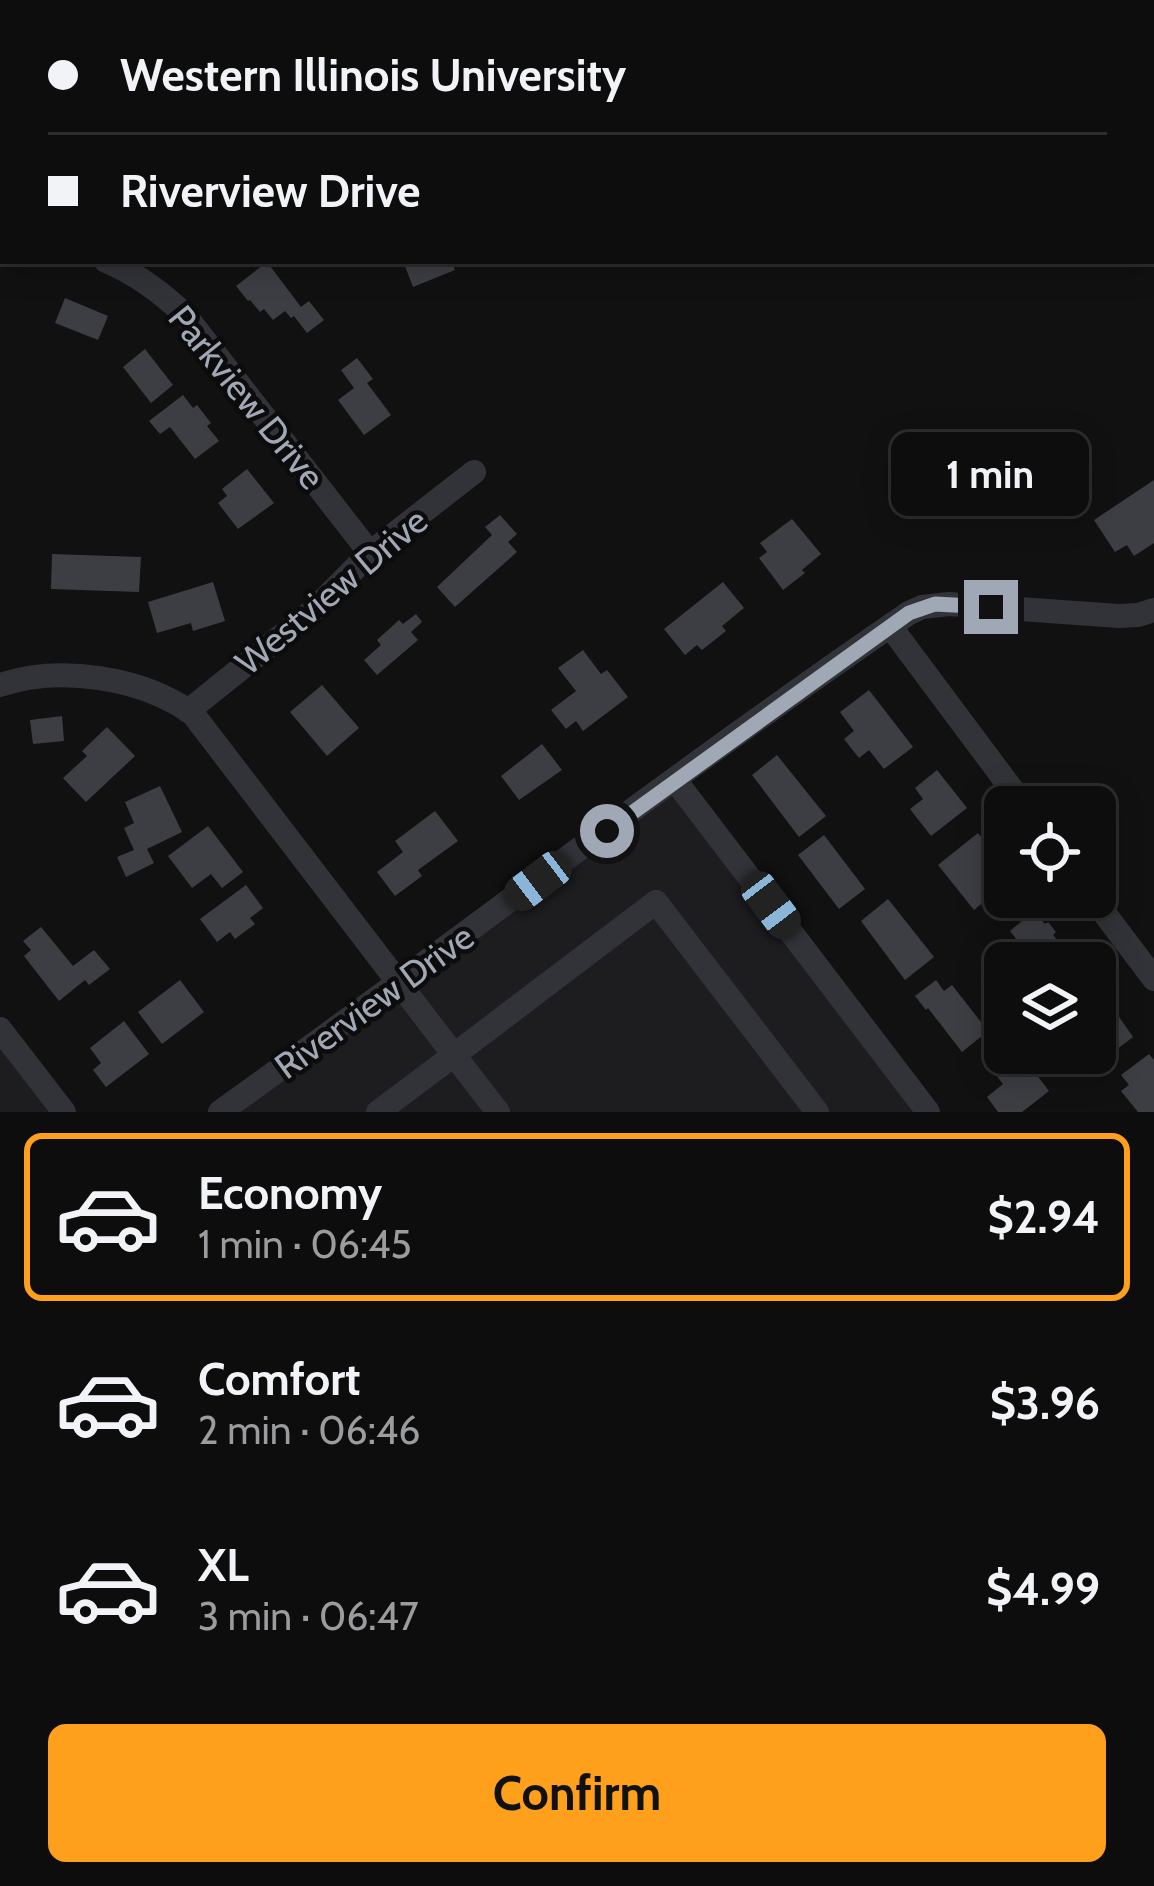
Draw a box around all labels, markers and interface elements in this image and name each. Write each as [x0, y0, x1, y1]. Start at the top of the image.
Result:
text: Western Illinois University [120, 48, 626, 102]
text: Riverview Drive [120, 164, 420, 218]
street label: Parkview Drive [160, 296, 334, 498]
callout: 1 min [892, 433, 1090, 517]
text: 1 min [946, 450, 1034, 498]
street label: Westview Drive [226, 498, 436, 684]
route end [964, 580, 1018, 634]
map controls [984, 786, 1116, 1074]
button: locate [984, 786, 1116, 918]
route start [580, 804, 634, 858]
car [498, 845, 578, 917]
car [735, 865, 807, 945]
street label: Riverview Drive [266, 914, 482, 1088]
button: layers [984, 942, 1116, 1074]
icon: car [54, 1163, 162, 1271]
text: Economy [198, 1166, 382, 1220]
text: $2.94 [988, 1190, 1100, 1244]
text: 1 min · 06:45 [198, 1220, 412, 1268]
icon: car [54, 1349, 162, 1457]
text: Comfort [198, 1352, 361, 1406]
text: $3.96 [990, 1376, 1100, 1430]
text: 2 min · 06:46 [198, 1406, 421, 1454]
icon: car [54, 1535, 162, 1643]
text: XL [198, 1538, 249, 1592]
text: $4.99 [986, 1562, 1100, 1616]
text: 3 min · 06:47 [198, 1592, 419, 1640]
button: Confirm [48, 1724, 1106, 1862]

